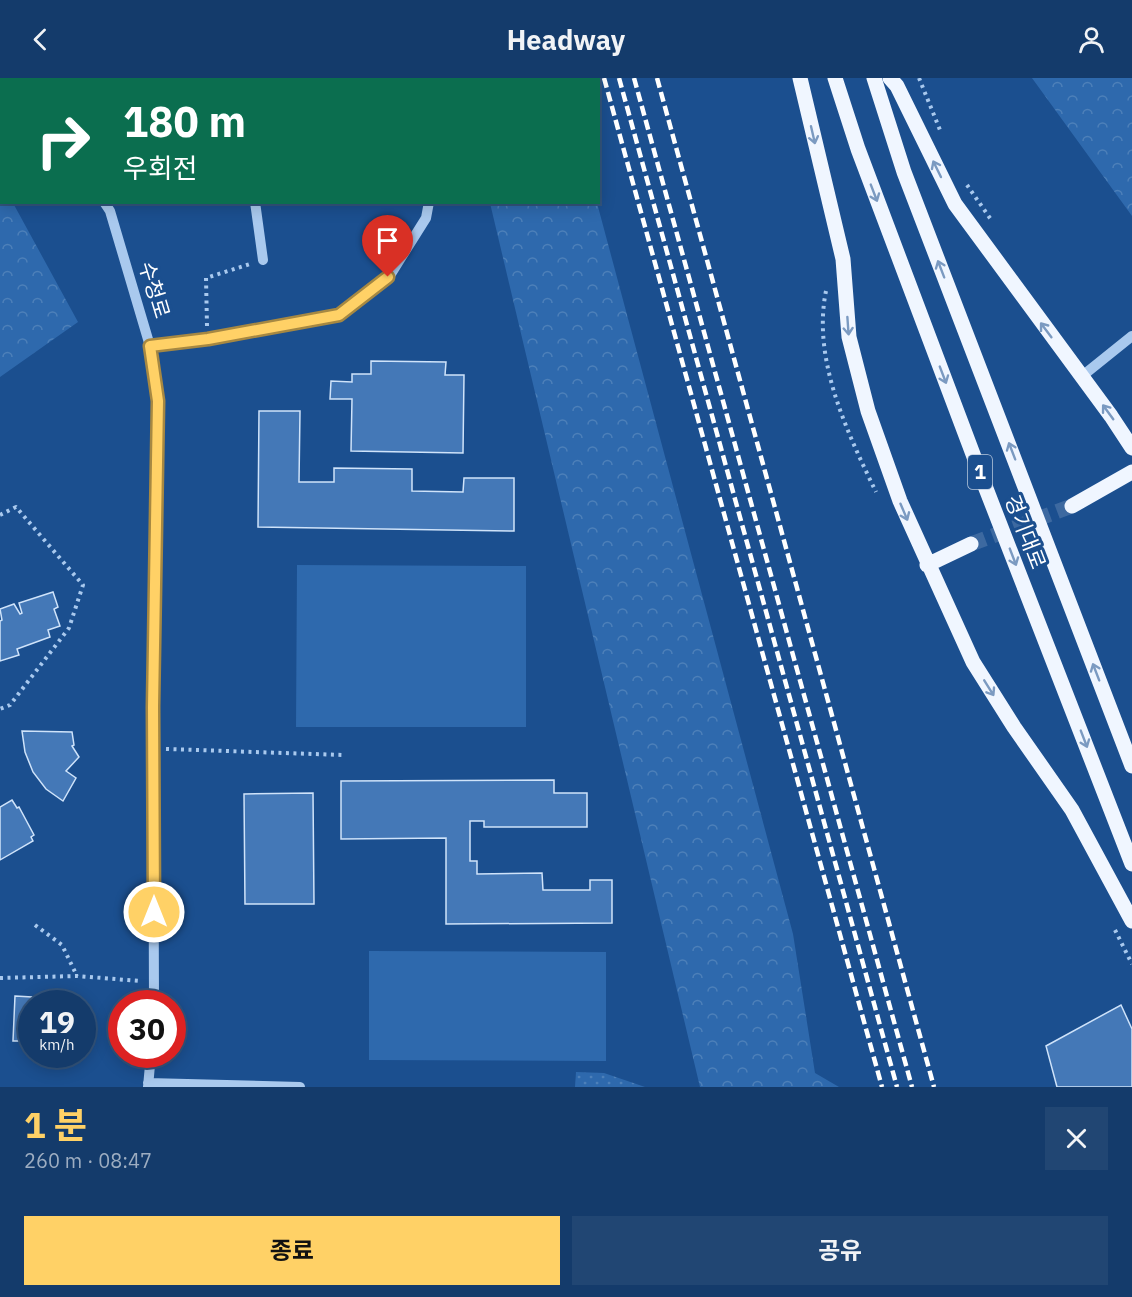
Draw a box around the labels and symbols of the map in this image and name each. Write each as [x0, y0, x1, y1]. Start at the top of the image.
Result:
one-way arrow [808, 125, 820, 144]
one-way arrow [931, 160, 943, 178]
one-way arrow [870, 183, 881, 202]
pin [362, 215, 413, 277]
street label: 수청로 [133, 258, 177, 322]
one-way arrow [935, 260, 946, 279]
one-way arrow [843, 316, 854, 336]
one-way arrow [1040, 322, 1053, 338]
one-way arrow [938, 365, 949, 384]
one-way arrow [1102, 404, 1114, 420]
one-way arrow [1005, 442, 1016, 461]
road number: 1 [968, 455, 992, 489]
street label: 경기대로 [999, 491, 1053, 573]
one-way arrow [899, 503, 910, 521]
one-way arrow [1008, 548, 1019, 566]
one-way arrow [1090, 664, 1101, 682]
one-way arrow [984, 679, 996, 696]
one-way arrow [1079, 729, 1090, 748]
position arrow [122, 880, 186, 944]
speed limit sign: 30 [108, 990, 186, 1068]

